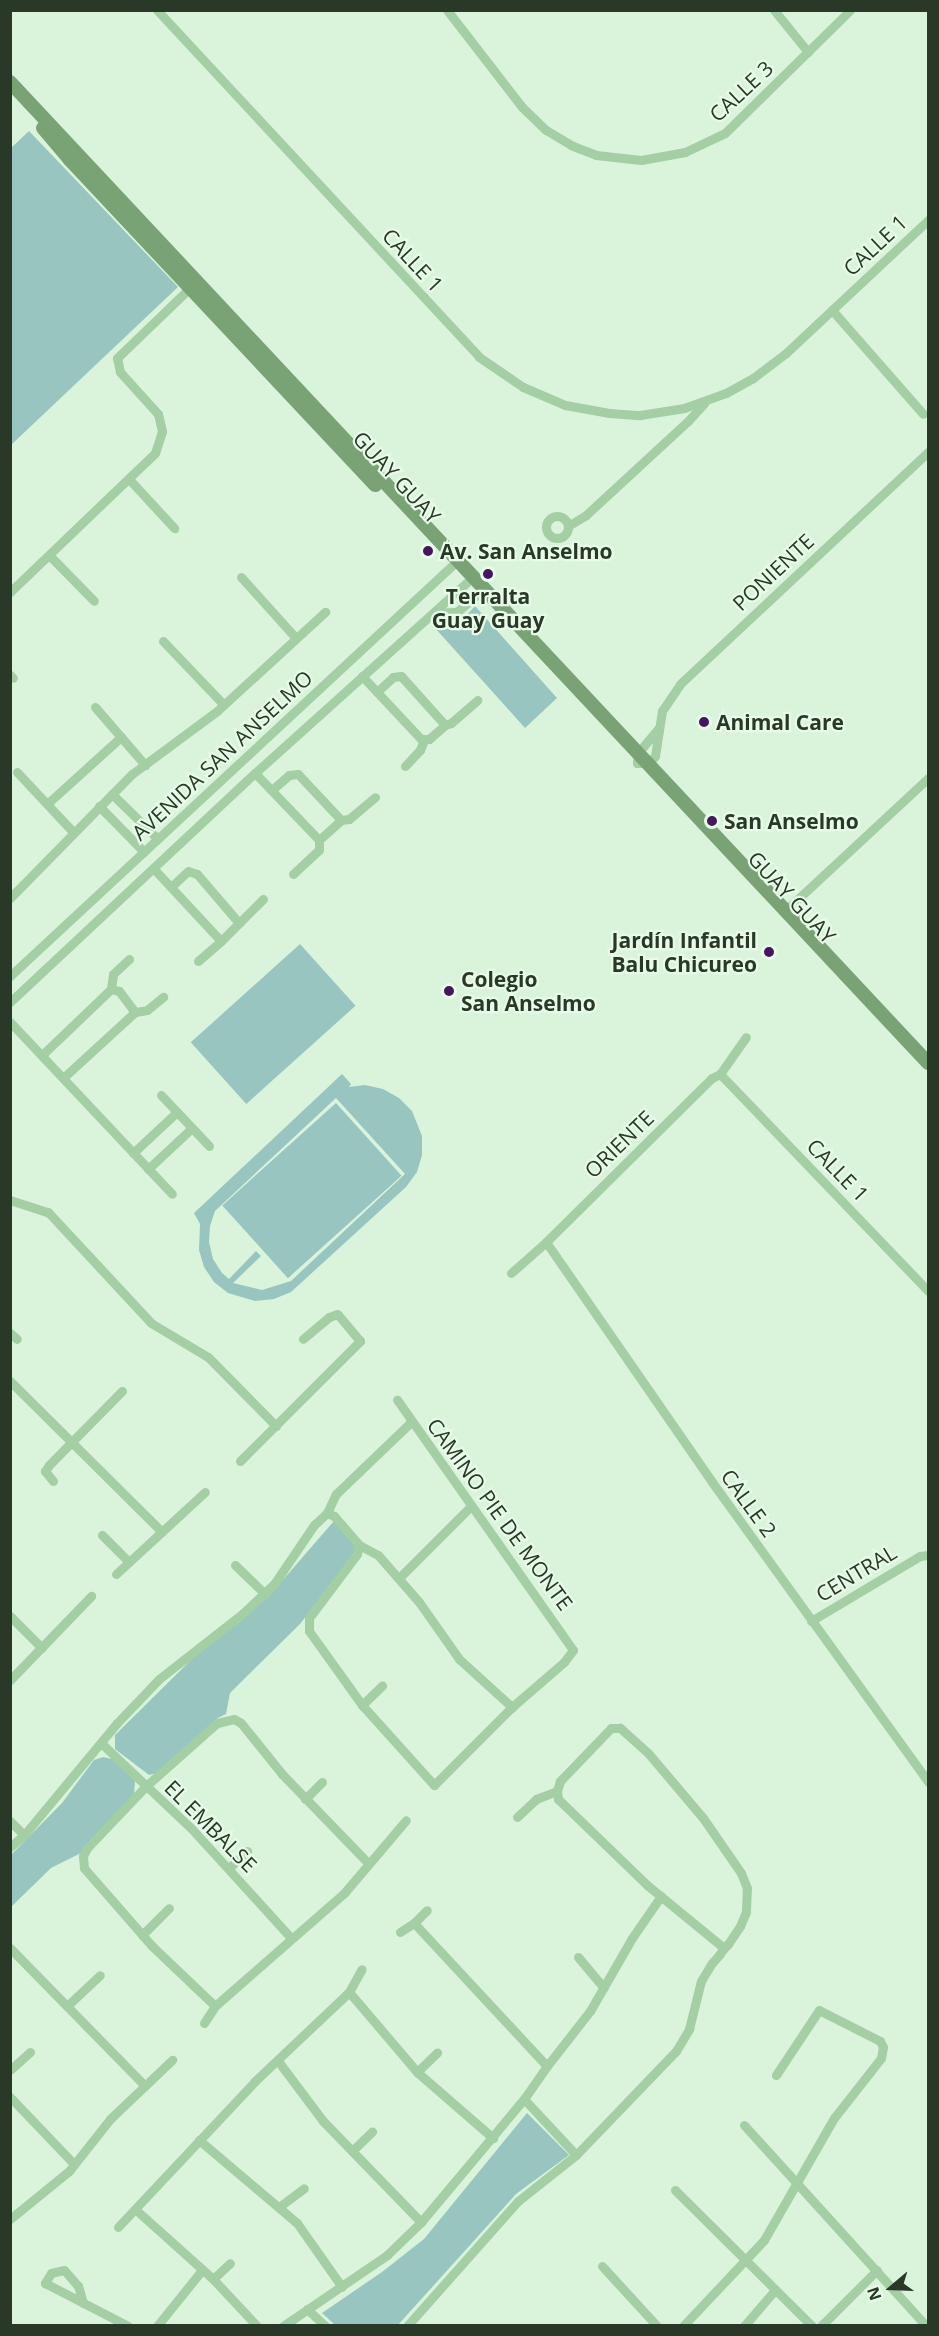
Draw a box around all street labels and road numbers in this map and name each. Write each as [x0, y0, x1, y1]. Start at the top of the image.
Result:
street label: CALLE 3 [704, 55, 778, 127]
street label: CALLE 1 [838, 209, 912, 281]
street label: CALLE 1 [377, 223, 449, 297]
street label: GUAY GUAY [348, 426, 446, 528]
street label: PONIENTE [727, 528, 819, 616]
street label: AVENIDA SAN ANSELMO [127, 665, 317, 845]
street label: GUAY GUAY [743, 846, 841, 948]
street label: ORIENTE [579, 1105, 659, 1183]
street label: CALLE 1 [802, 1133, 874, 1207]
street label: CAMINO PIE DE MONTE [422, 1413, 578, 1615]
street label: CALLE 2 [716, 1464, 782, 1542]
street label: CENTRAL [811, 1539, 901, 1607]
street label: EL EMBALSE [160, 1775, 262, 1877]

